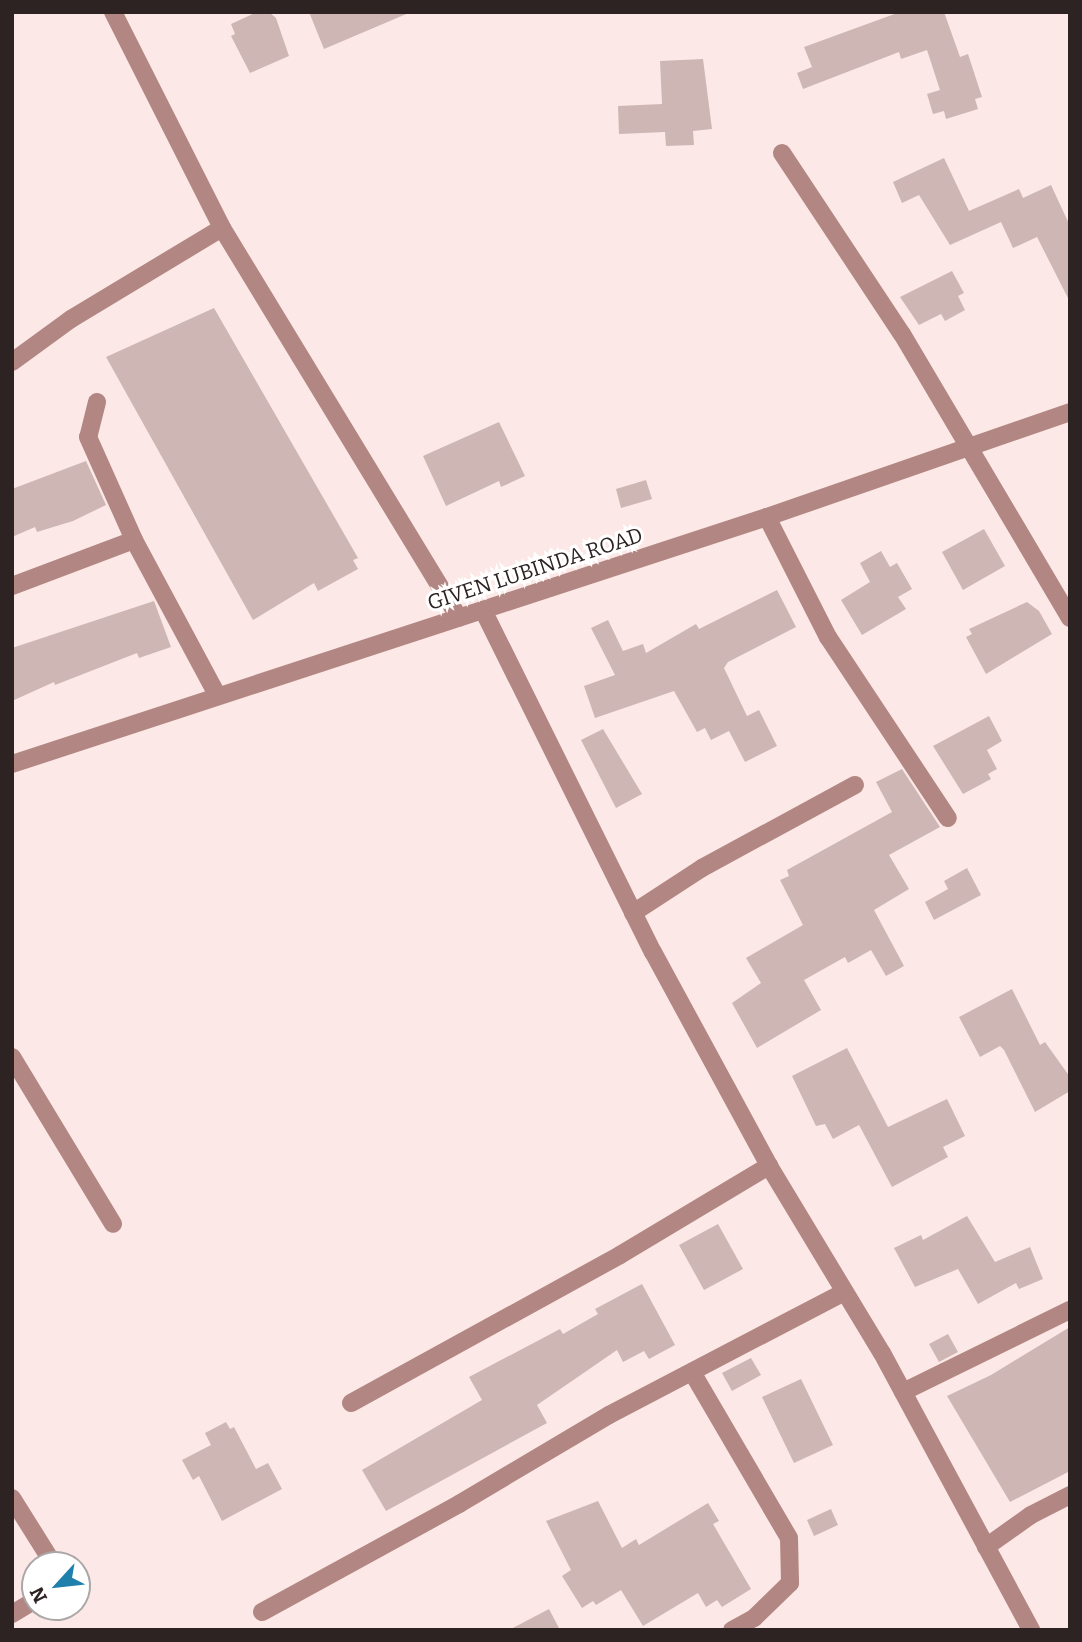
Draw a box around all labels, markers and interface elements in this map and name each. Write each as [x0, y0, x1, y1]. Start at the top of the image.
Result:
street label: GIVEN LUBINDA ROAD [424, 522, 646, 616]
north arrow [21, 1551, 91, 1621]
text: N [25, 1583, 52, 1607]

